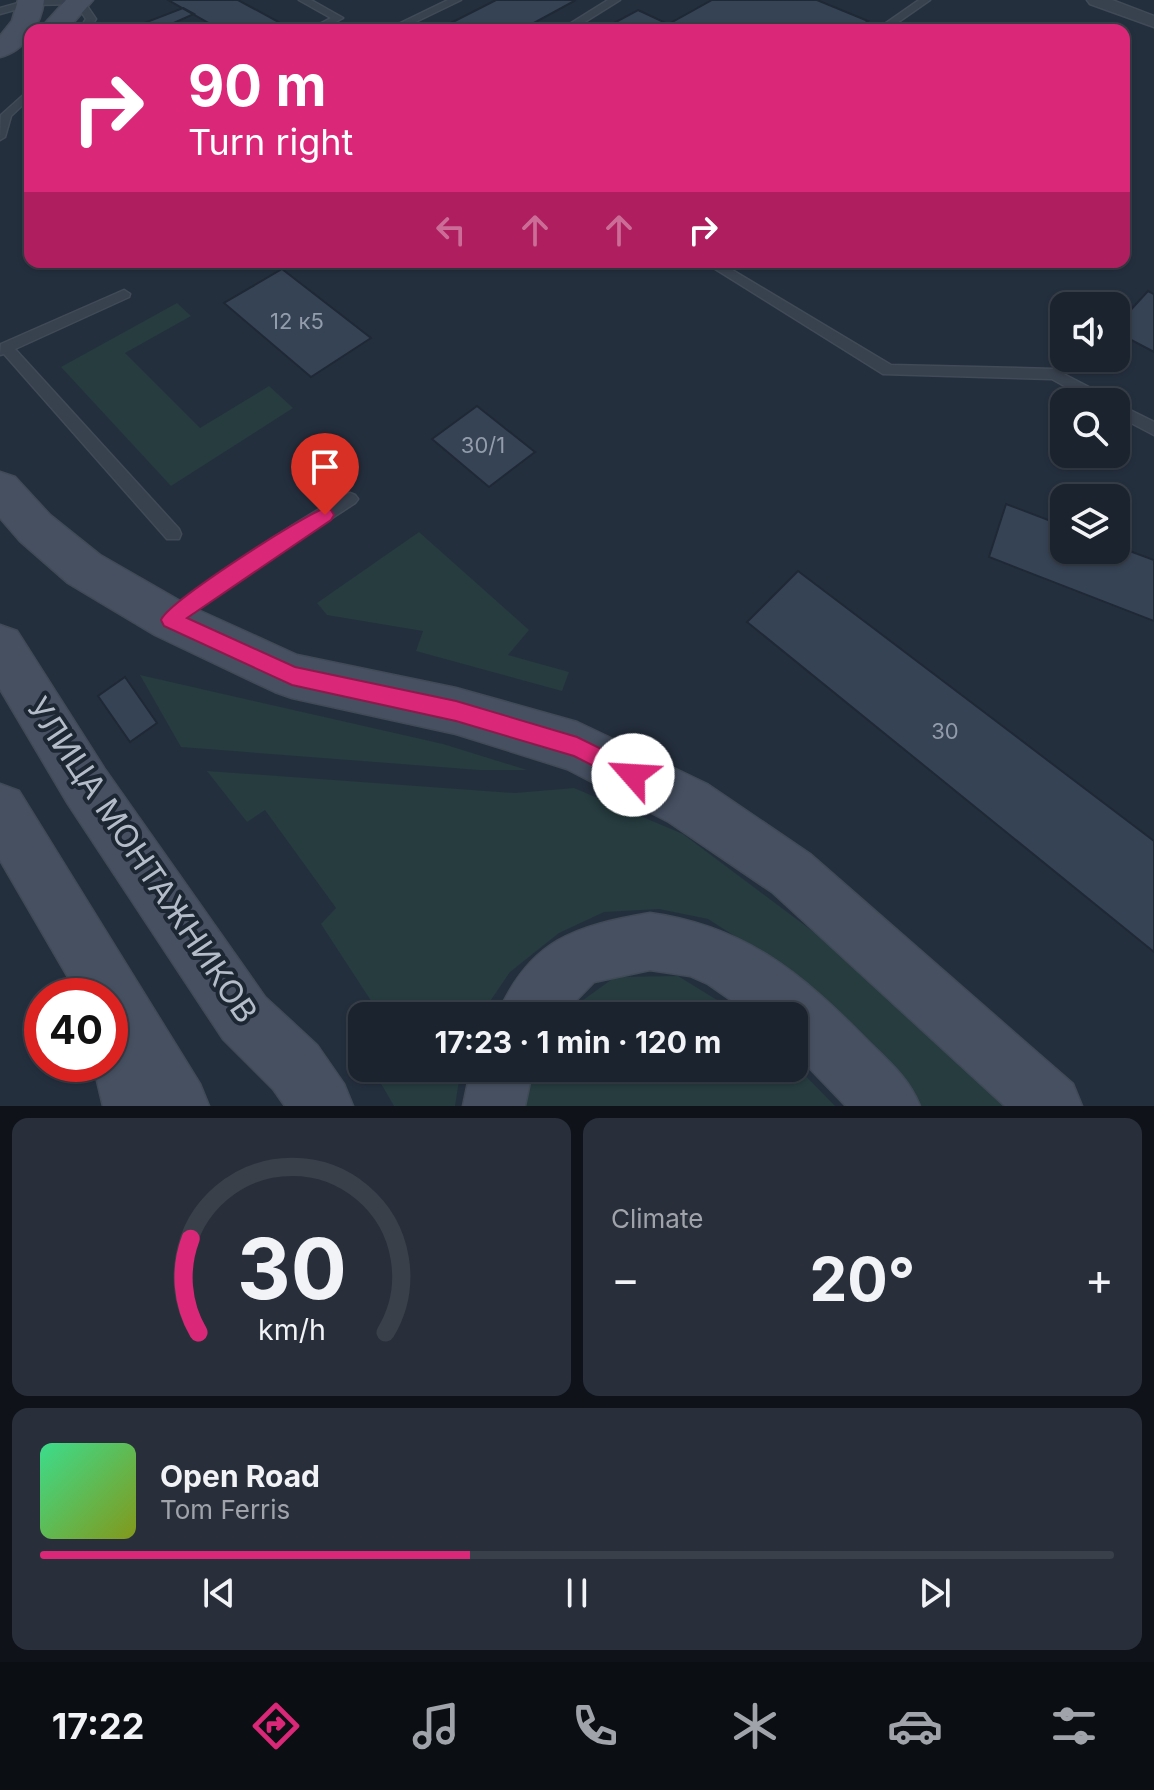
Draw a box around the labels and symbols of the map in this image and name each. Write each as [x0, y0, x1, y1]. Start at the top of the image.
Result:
house number: 12 к5 [270, 308, 324, 334]
house number: 30/1 [461, 432, 505, 458]
pin [291, 433, 359, 515]
street label: УЛИЦА МОНТАЖНИКОВ [19, 690, 266, 1030]
house number: 30 [931, 718, 959, 744]
position arrow [591, 733, 675, 817]
speed limit sign: 40 [24, 978, 128, 1082]

